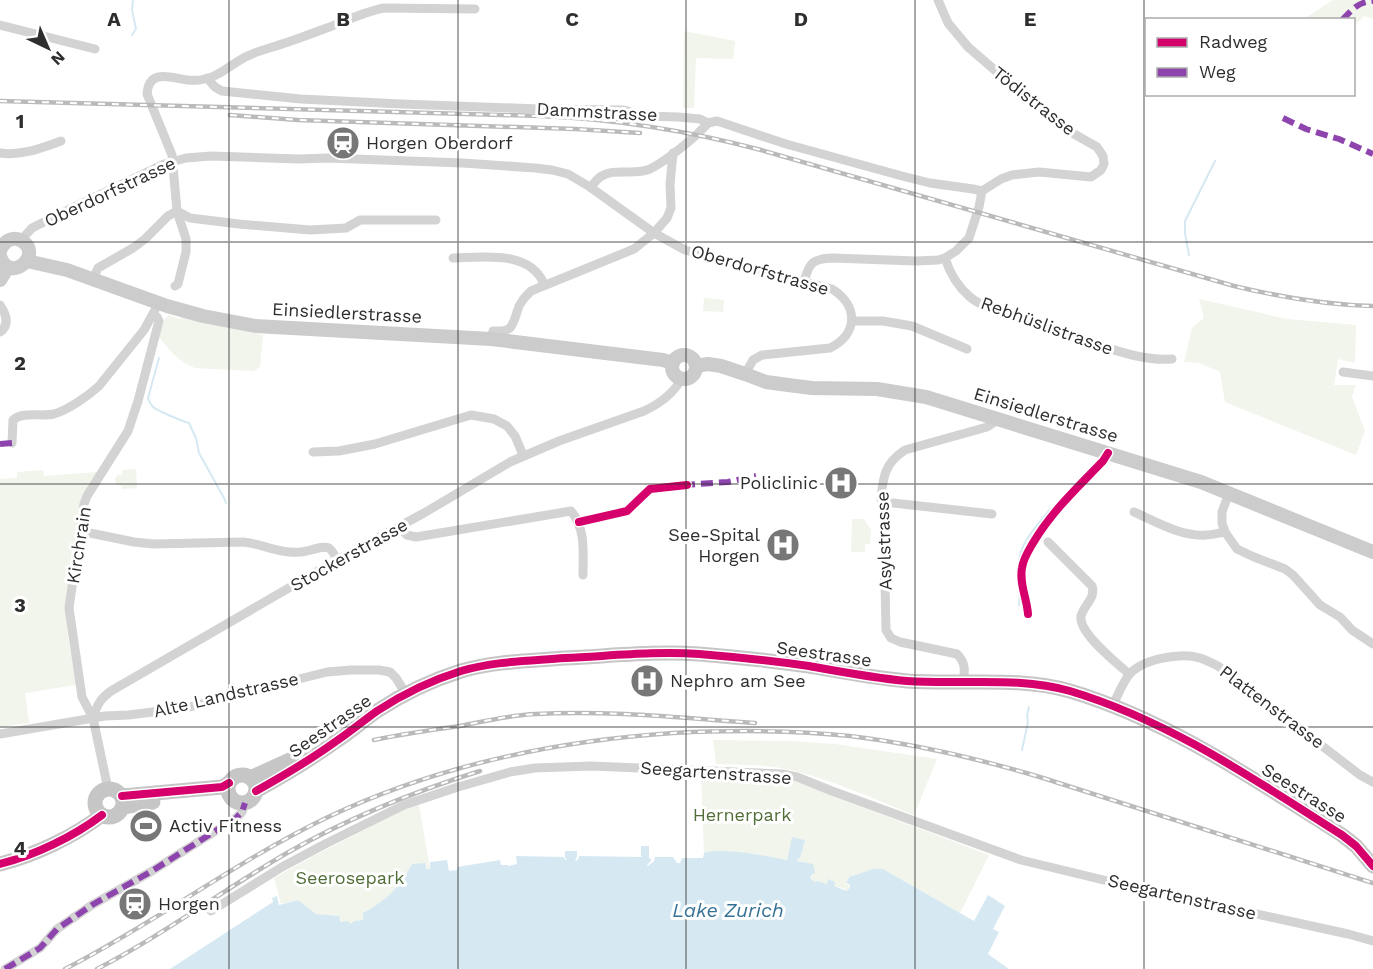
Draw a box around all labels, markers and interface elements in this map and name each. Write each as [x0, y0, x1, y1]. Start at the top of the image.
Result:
text: A [107, 7, 121, 31]
text: B [336, 7, 350, 31]
text: C [565, 7, 579, 31]
text: D [794, 7, 808, 31]
text: E [1024, 7, 1036, 31]
north arrow [18, 18, 78, 78]
legend [1145, 18, 1355, 96]
text: Radweg [1199, 31, 1268, 52]
text: N [47, 47, 69, 69]
text: Weg [1199, 61, 1236, 82]
street label: Tödistrasse [989, 62, 1080, 139]
street label: Dammstrasse [536, 98, 658, 125]
text: 1 [16, 109, 24, 133]
station icon: Horgen Oberdorf [325, 125, 361, 161]
place label: Horgen Oberdorf [366, 132, 513, 153]
street label: Oberdorfstrasse [41, 152, 179, 231]
street label: Oberdorfstrasse [689, 240, 831, 299]
street label: Rebhüslistrasse [978, 292, 1116, 359]
street label: Einsiedlerstrasse [272, 298, 422, 327]
text: 2 [14, 351, 26, 375]
street label: Einsiedlerstrasse [971, 383, 1121, 446]
hospital icon: Policlinic [823, 465, 859, 501]
place label: Policlinic [740, 472, 818, 493]
street label: Asylstrasse [871, 491, 896, 591]
street label: Kirchrain [62, 505, 95, 585]
street label: Stockerstrasse [286, 514, 411, 595]
place label: See-Spital Horgen [668, 524, 760, 566]
hospital icon: See-Spital Horgen [765, 527, 801, 563]
text: 3 [14, 593, 26, 617]
street label: Seestrasse [775, 636, 873, 671]
street label: Plattenstrasse [1216, 660, 1329, 753]
hospital icon: Nephro am See [629, 663, 665, 699]
street label: Alte Landstrasse [151, 668, 300, 721]
place label: Nephro am See [670, 670, 806, 691]
street label: Seestrasse [284, 689, 375, 762]
street label: Seegartenstrasse [640, 757, 792, 788]
street label: Seestrasse [1258, 758, 1351, 827]
park label: Hernerpark [693, 804, 791, 825]
sports icon: Activ Fitness [128, 808, 164, 844]
place label: Activ Fitness [169, 815, 282, 836]
text: 4 [14, 836, 27, 860]
park label: Seerosepark [295, 867, 405, 888]
street label: Seegartenstrasse [1106, 869, 1258, 924]
station icon: Horgen [117, 886, 153, 922]
place label: Horgen [158, 893, 220, 914]
water label: Lake Zurich [672, 898, 784, 922]

